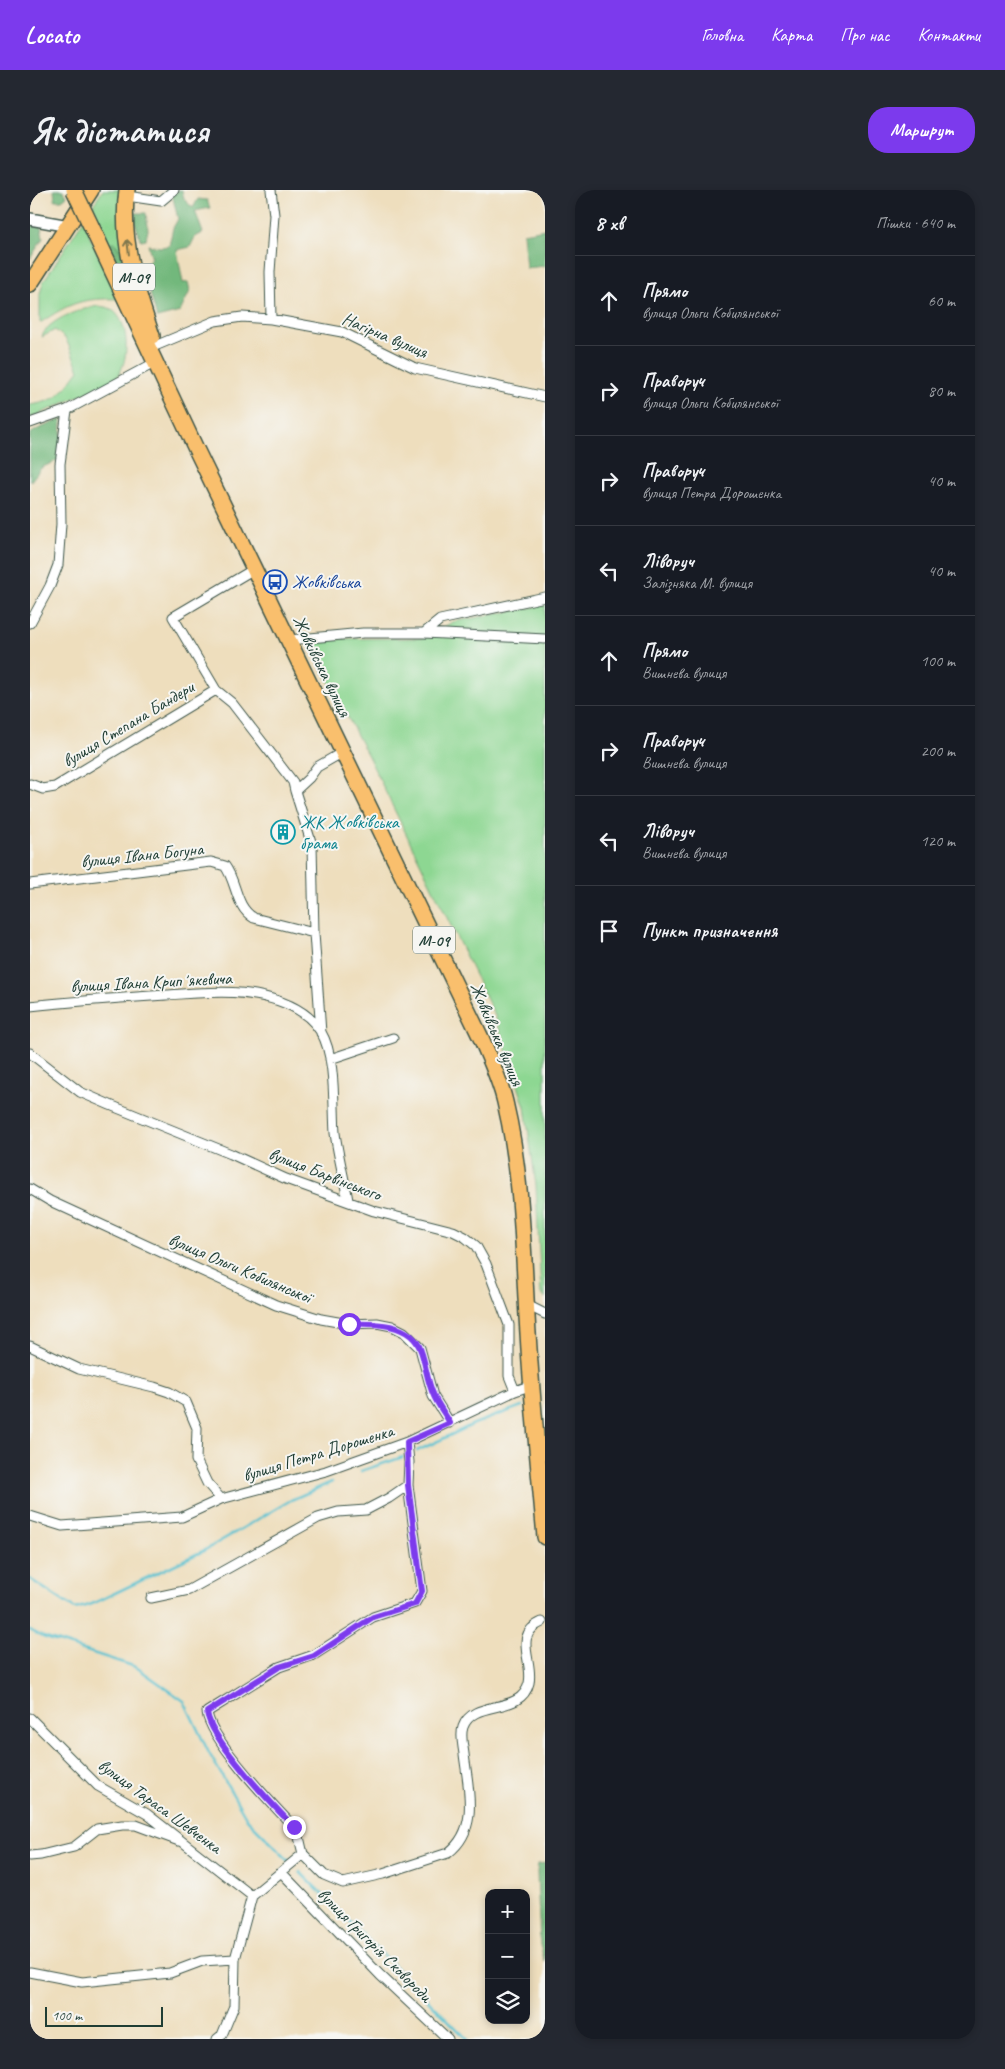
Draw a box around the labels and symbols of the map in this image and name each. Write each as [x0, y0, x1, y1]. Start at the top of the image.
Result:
one-way arrow [123, 239, 133, 255]
road number: М-09 [113, 264, 155, 290]
street label: Нагірна вулиця [339, 307, 432, 363]
bus stop icon: Жовківська [262, 569, 288, 595]
place label: Жовківська [292, 571, 362, 593]
street label: Жовківська вулиця [288, 612, 357, 722]
street label: вулиця Степана Бандери [58, 675, 199, 772]
place label: ЖК Жовківська брама [300, 811, 400, 854]
building icon: ЖК Жовківська брама [270, 819, 296, 845]
street label: вулиця Івана Богуна [80, 837, 206, 872]
road number: М-09 [413, 926, 455, 954]
street label: вулиця Івана Крипʼякевича [70, 967, 233, 997]
street label: Жовківська вулиця [465, 979, 529, 1090]
street label: вулиця Барвінського [266, 1142, 386, 1206]
street label: вулиця Ольги Кобилянської [165, 1228, 318, 1309]
route start [338, 1313, 361, 1336]
street label: вулиця Петра Дорошенка [240, 1419, 398, 1486]
street label: вулиця Тараса Шевченка [94, 1754, 227, 1859]
route end [283, 1816, 306, 1839]
street label: вулиця Григорія Сковороди [313, 1883, 438, 2008]
scale bar [45, 2004, 162, 2027]

